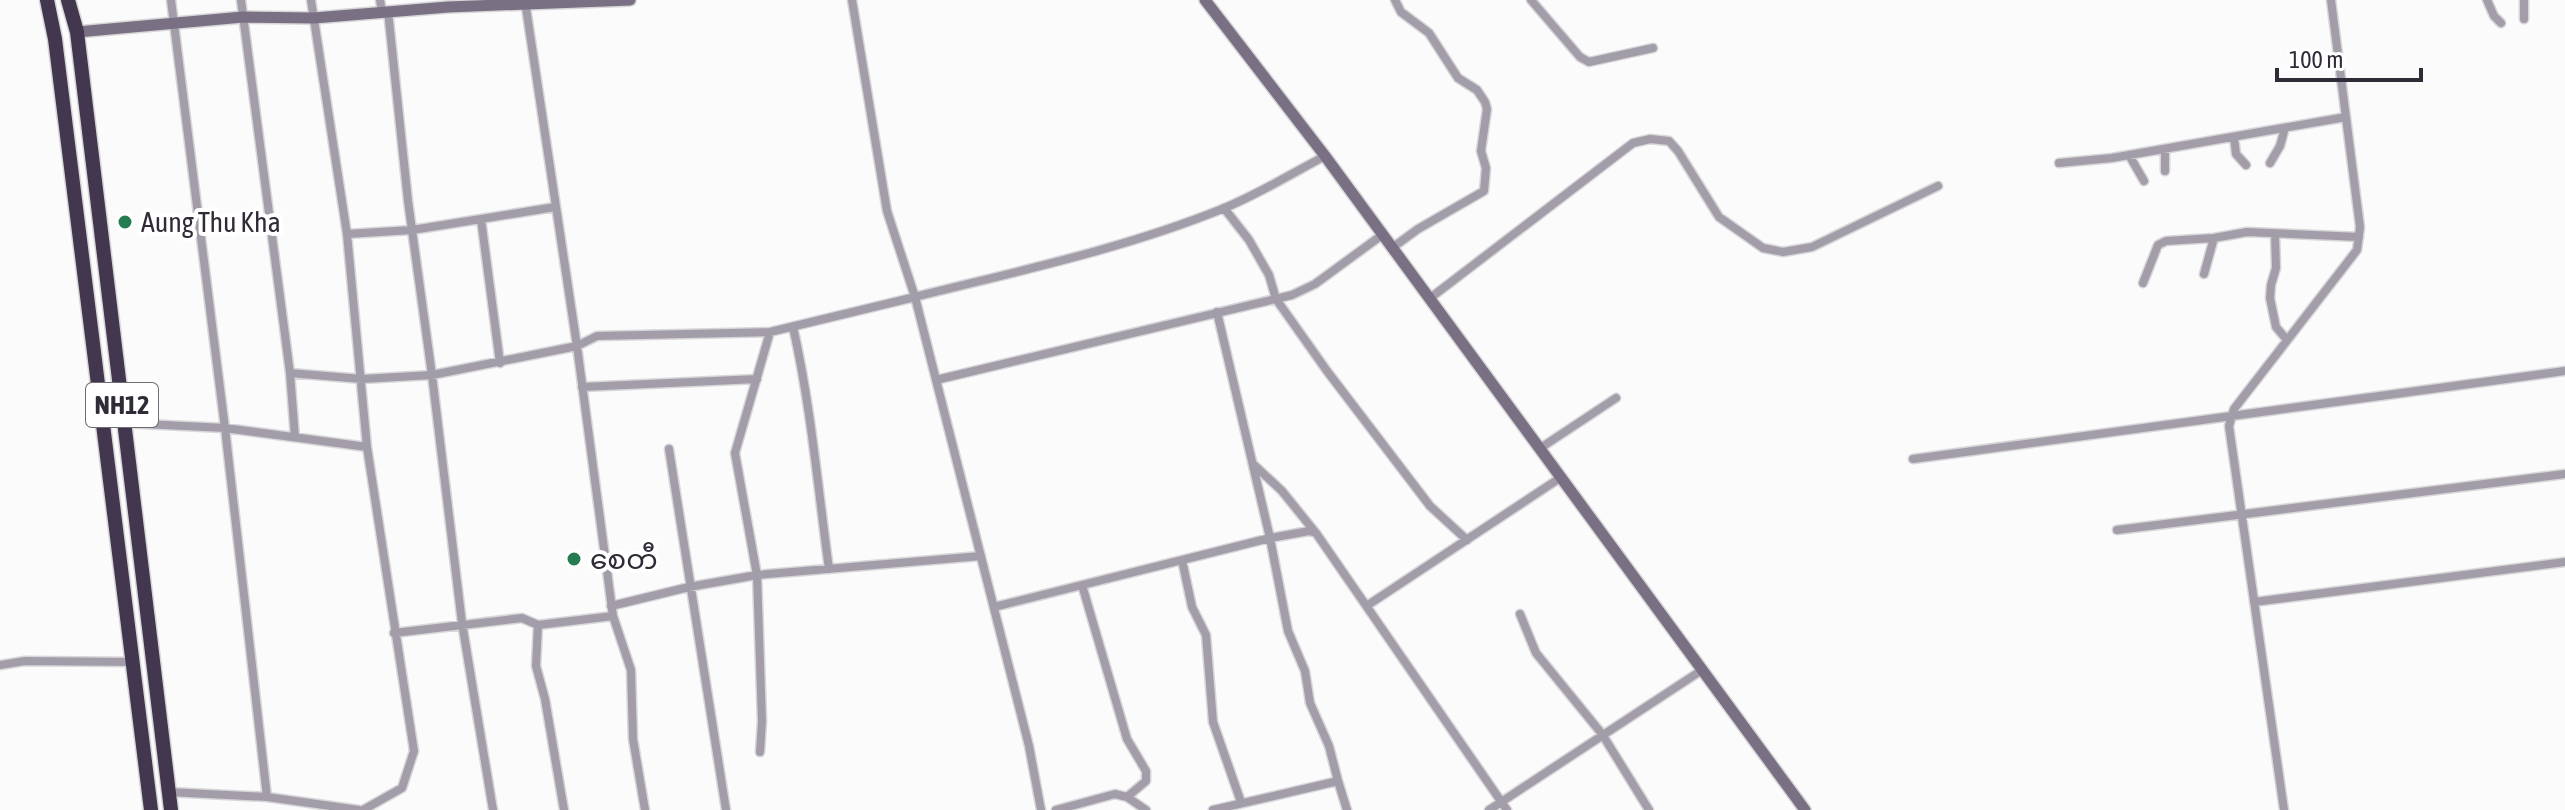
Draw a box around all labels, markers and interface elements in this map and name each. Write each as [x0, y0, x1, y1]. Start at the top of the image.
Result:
scale bar [2277, 32, 2421, 82]
text: 100 m [2289, 46, 2343, 73]
place label: Aung Thu Kha [141, 206, 281, 238]
marker: Aung Thu Kha [116, 213, 134, 231]
road number: NH12 [86, 383, 158, 427]
place label: စေတီ [590, 542, 658, 575]
marker: စေတီ [565, 550, 583, 568]

